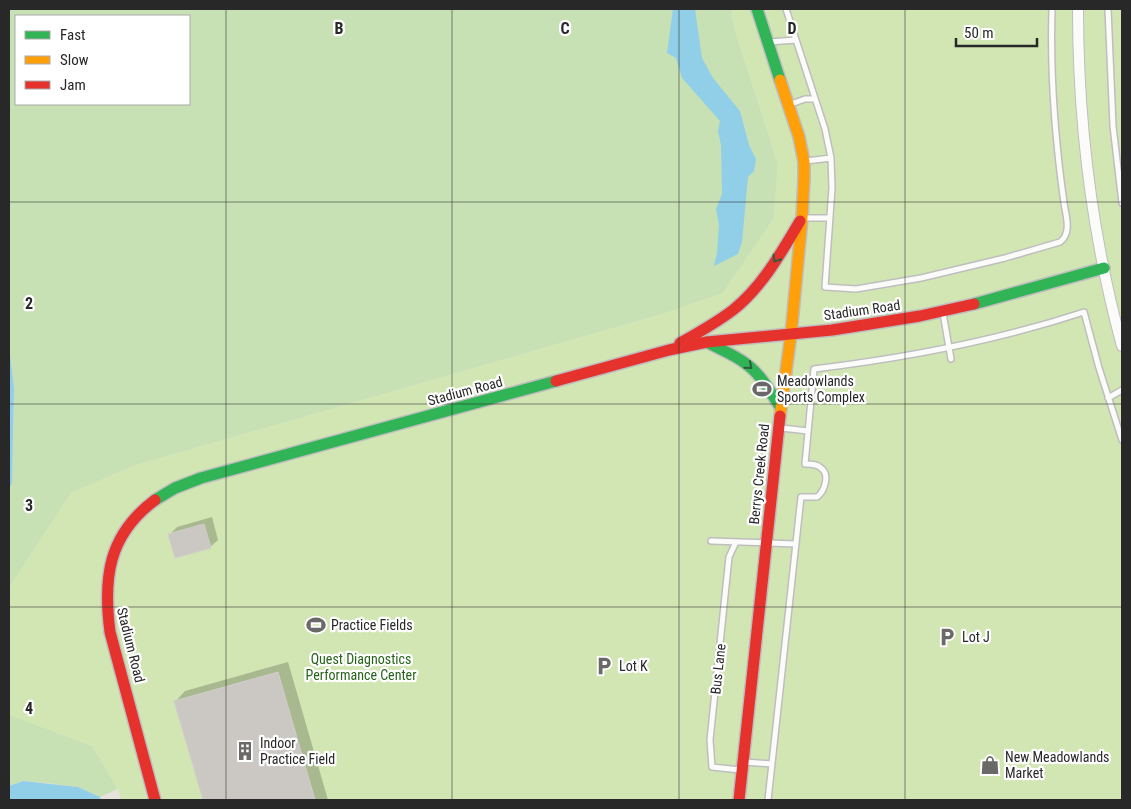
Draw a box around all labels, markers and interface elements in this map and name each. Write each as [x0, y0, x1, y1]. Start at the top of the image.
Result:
legend [15, 15, 190, 105]
scale bar [956, 15, 1037, 47]
text: B [335, 19, 344, 38]
text: C [560, 19, 570, 38]
text: D [787, 19, 797, 38]
text: 50 m [964, 24, 994, 42]
text: Fast [60, 26, 85, 44]
text: Slow [60, 51, 89, 69]
text: Jam [60, 76, 86, 94]
one-way arrow [773, 253, 783, 262]
text: 2 [25, 294, 33, 313]
street label: Stadium Road [823, 297, 901, 323]
one-way arrow [743, 361, 752, 370]
street label: Stadium Road [426, 373, 504, 409]
place label: Meadowlands Sports Complex [777, 373, 865, 405]
sports icon: Meadowlands Sports Complex [751, 378, 773, 400]
street label: Berrys Creek Road [746, 423, 772, 525]
text: 3 [25, 496, 33, 515]
street label: Stadium Road [114, 606, 148, 684]
sports icon: Practice Fields [305, 614, 327, 636]
place label: Practice Fields [331, 617, 413, 633]
parking icon: Lot J [936, 626, 958, 648]
place label: Lot J [962, 629, 990, 645]
street label: Bus Lane [707, 643, 729, 695]
park label: Quest Diagnostics Performance Center [306, 651, 416, 683]
parking icon: Lot K [593, 655, 615, 677]
place label: Lot K [619, 658, 648, 674]
text: 4 [25, 699, 33, 718]
place label: Indoor Practice Field [260, 735, 335, 767]
building icon: Indoor Practice Field [234, 740, 256, 762]
place label: New Meadowlands Market [1005, 749, 1110, 781]
shop icon: New Meadowlands Market [979, 754, 1001, 776]

